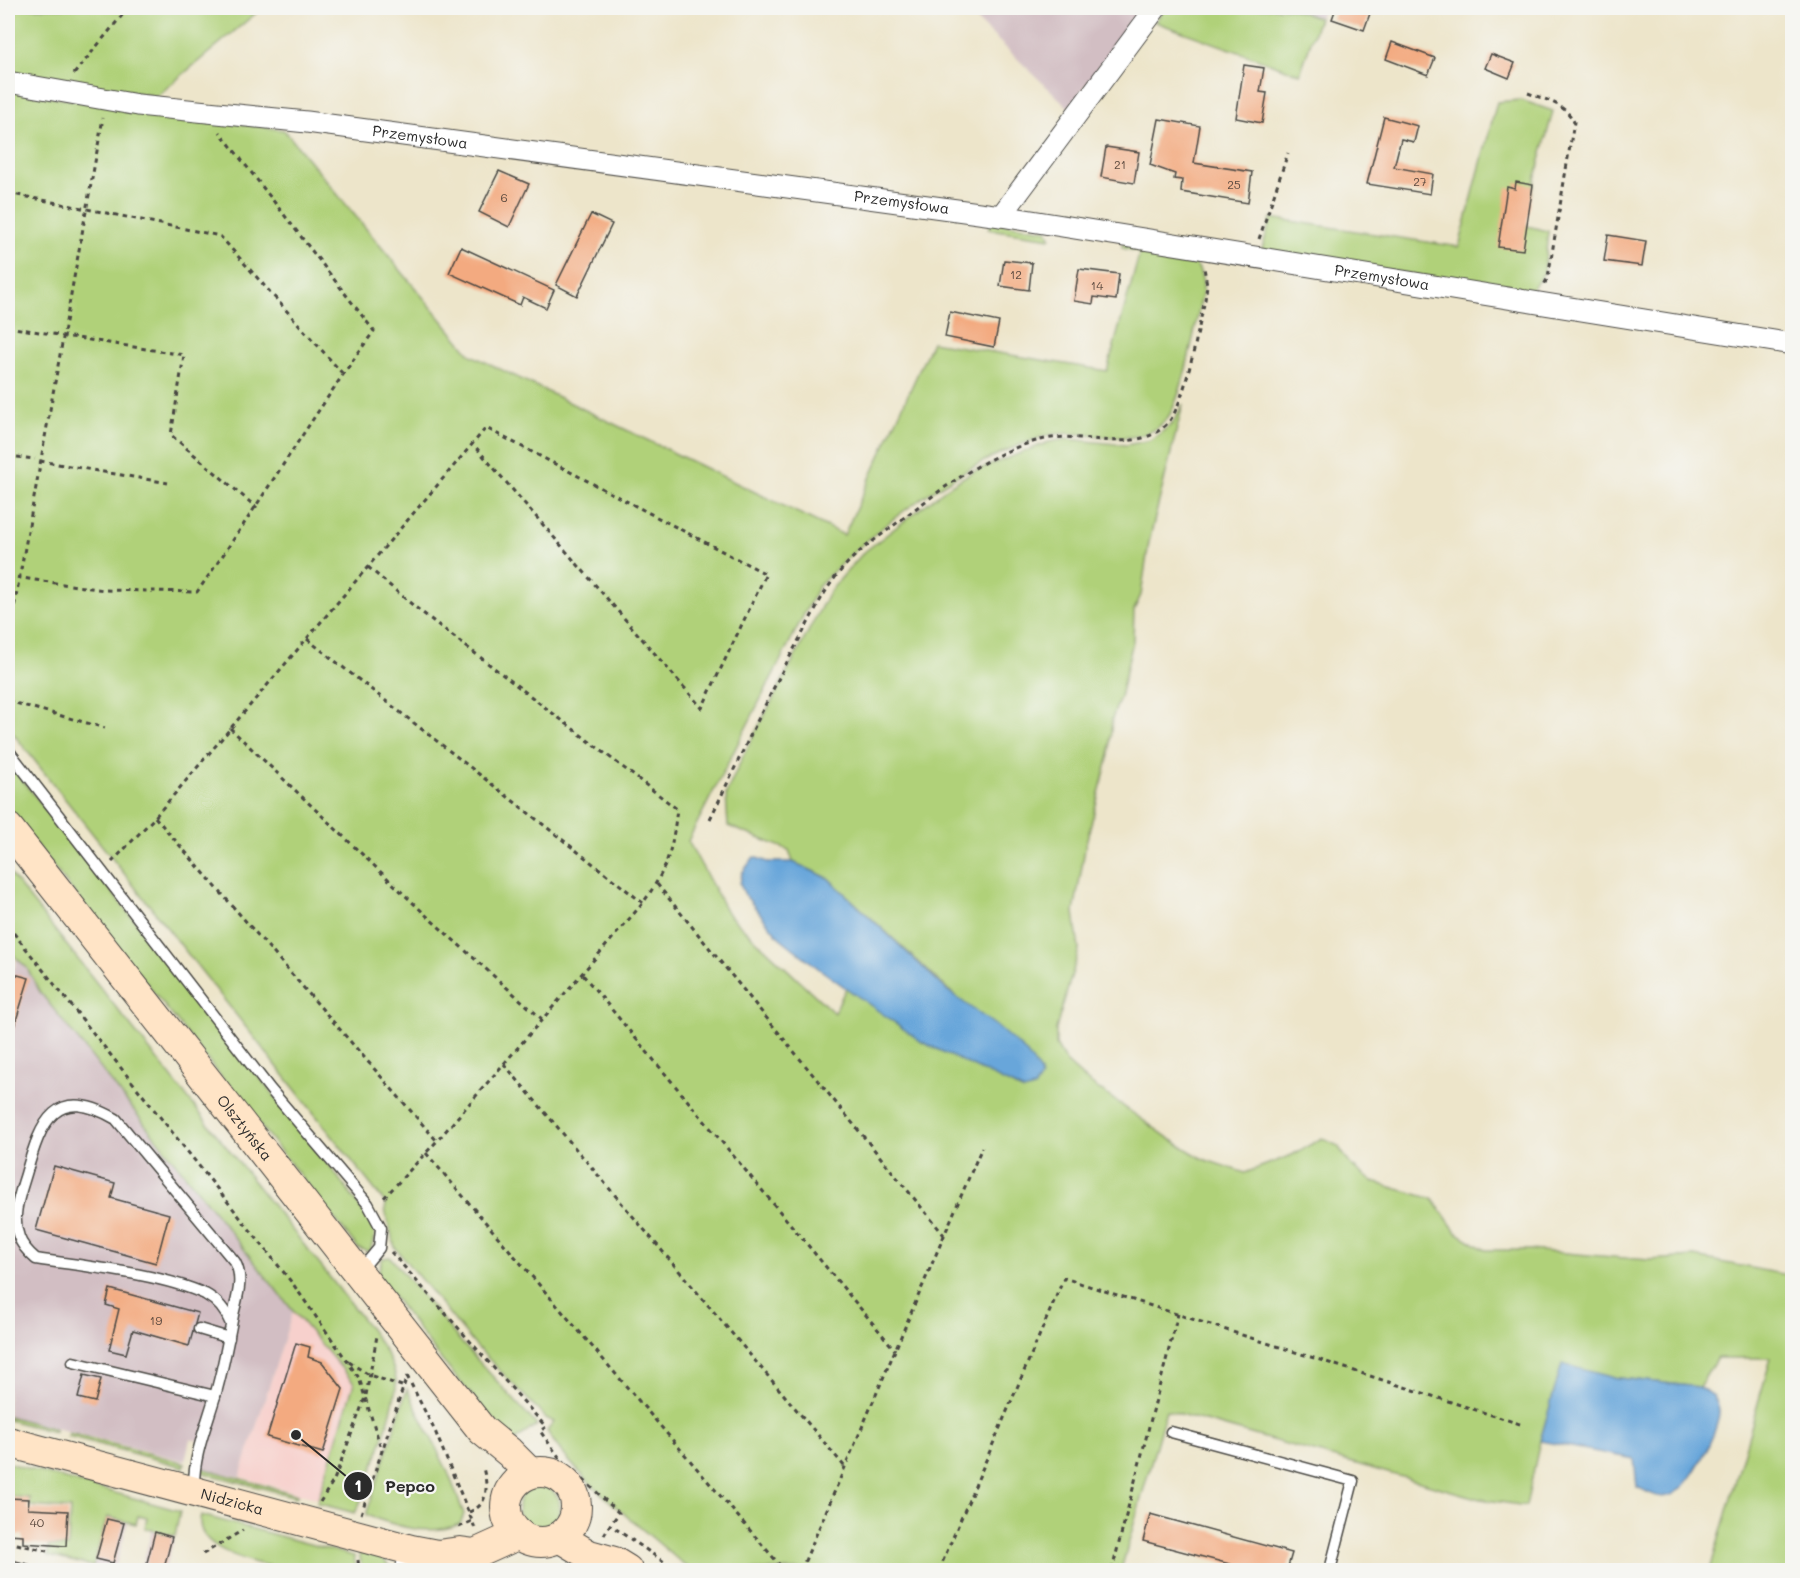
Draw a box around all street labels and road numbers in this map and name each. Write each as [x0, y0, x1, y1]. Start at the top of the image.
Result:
street label: Przemysłowa [371, 120, 469, 153]
street label: Przemysłowa [853, 185, 951, 218]
street label: Przemysłowa [1333, 259, 1431, 294]
street label: Olsztyńska [213, 1090, 277, 1165]
street label: Nidzicka [199, 1483, 266, 1519]

